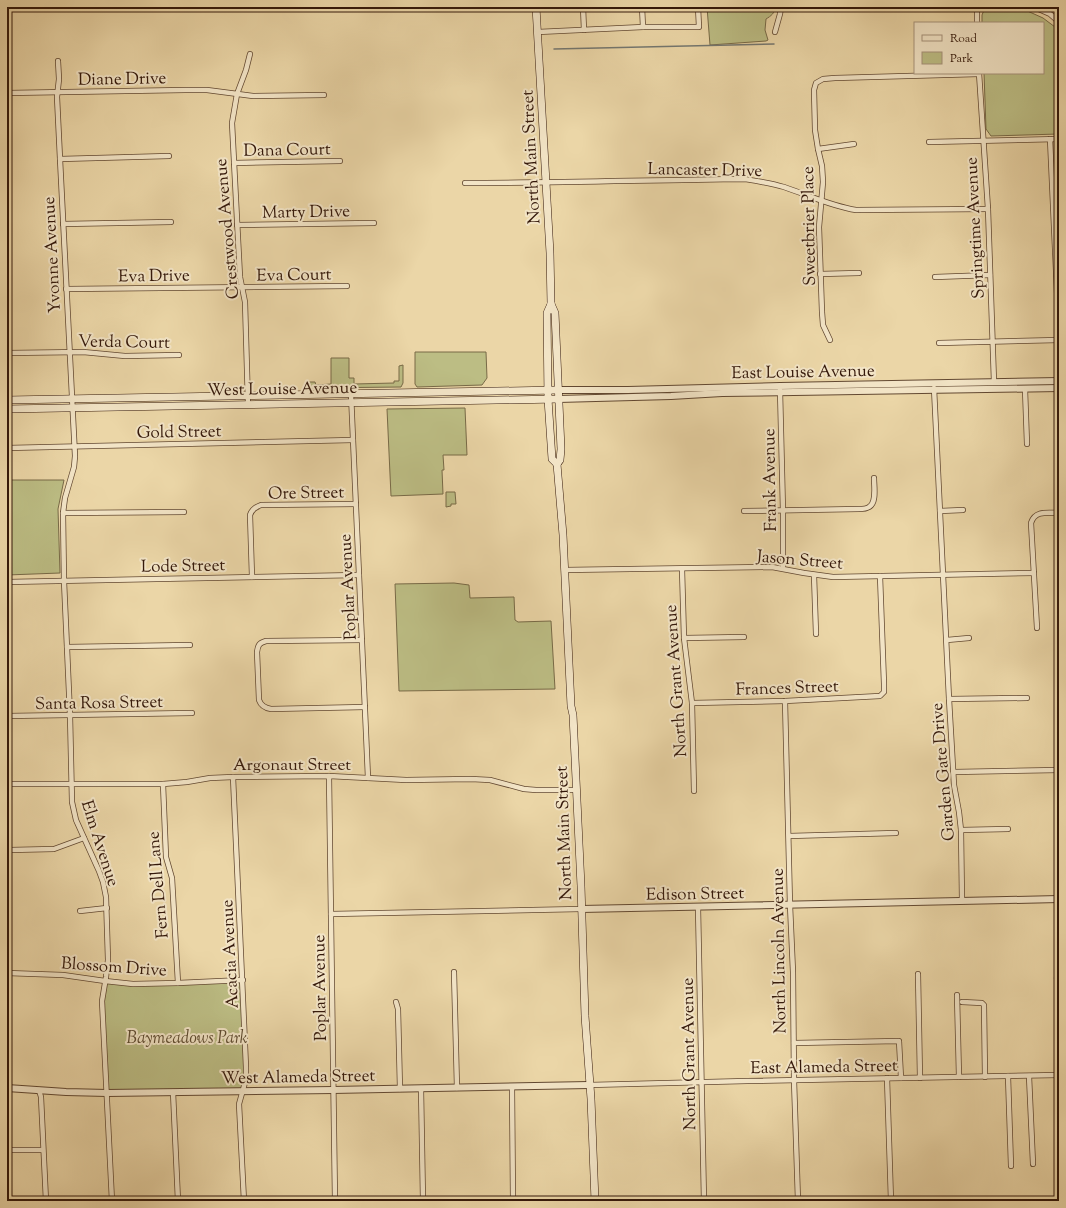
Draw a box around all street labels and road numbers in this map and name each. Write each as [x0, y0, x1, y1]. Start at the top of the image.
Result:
street label: Diane Drive [78, 67, 167, 93]
street label: North Main Street [516, 89, 547, 225]
street label: Dana Court [243, 138, 331, 164]
street label: Springtime Avenue [960, 156, 992, 299]
street label: Crestwood Avenue [210, 157, 246, 300]
street label: Lancaster Drive [647, 158, 763, 184]
street label: Sweetbrier Place [797, 166, 823, 286]
street label: Yvonne Avenue [38, 196, 68, 314]
street label: Marty Drive [262, 200, 351, 226]
street label: Eva Court [256, 263, 332, 289]
street label: Eva Drive [118, 264, 190, 290]
street label: Verda Court [78, 330, 170, 356]
street label: East Louise Avenue [731, 360, 875, 386]
street label: West Louise Avenue [207, 377, 358, 403]
street label: Gold Street [136, 420, 222, 446]
street label: Frank Avenue [758, 428, 784, 532]
street label: Ore Street [268, 481, 345, 507]
street label: Poplar Avenue [334, 533, 364, 641]
street label: Jason Street [755, 545, 844, 577]
street label: Lode Street [141, 554, 226, 580]
street label: North Grant Avenue [660, 604, 694, 758]
street label: Frances Street [735, 675, 839, 703]
street label: Santa Rosa Street [35, 691, 163, 717]
street label: Garden Gate Drive [926, 702, 962, 842]
street label: Argonaut Street [233, 754, 351, 778]
street label: North Main Street [551, 765, 579, 900]
street label: Elm Avenue [74, 797, 124, 890]
street label: Fern Dell Lane [142, 830, 176, 939]
street label: North Lincoln Avenue [767, 868, 793, 1034]
street label: Edison Street [646, 882, 745, 908]
street label: Acacia Avenue [216, 899, 246, 1009]
street label: Poplar Avenue [308, 934, 334, 1041]
street label: Blossom Drive [60, 952, 168, 984]
street label: North Grant Avenue [677, 977, 703, 1130]
street label: East Alameda Street [750, 1055, 898, 1081]
street label: West Alameda Street [221, 1065, 376, 1091]

